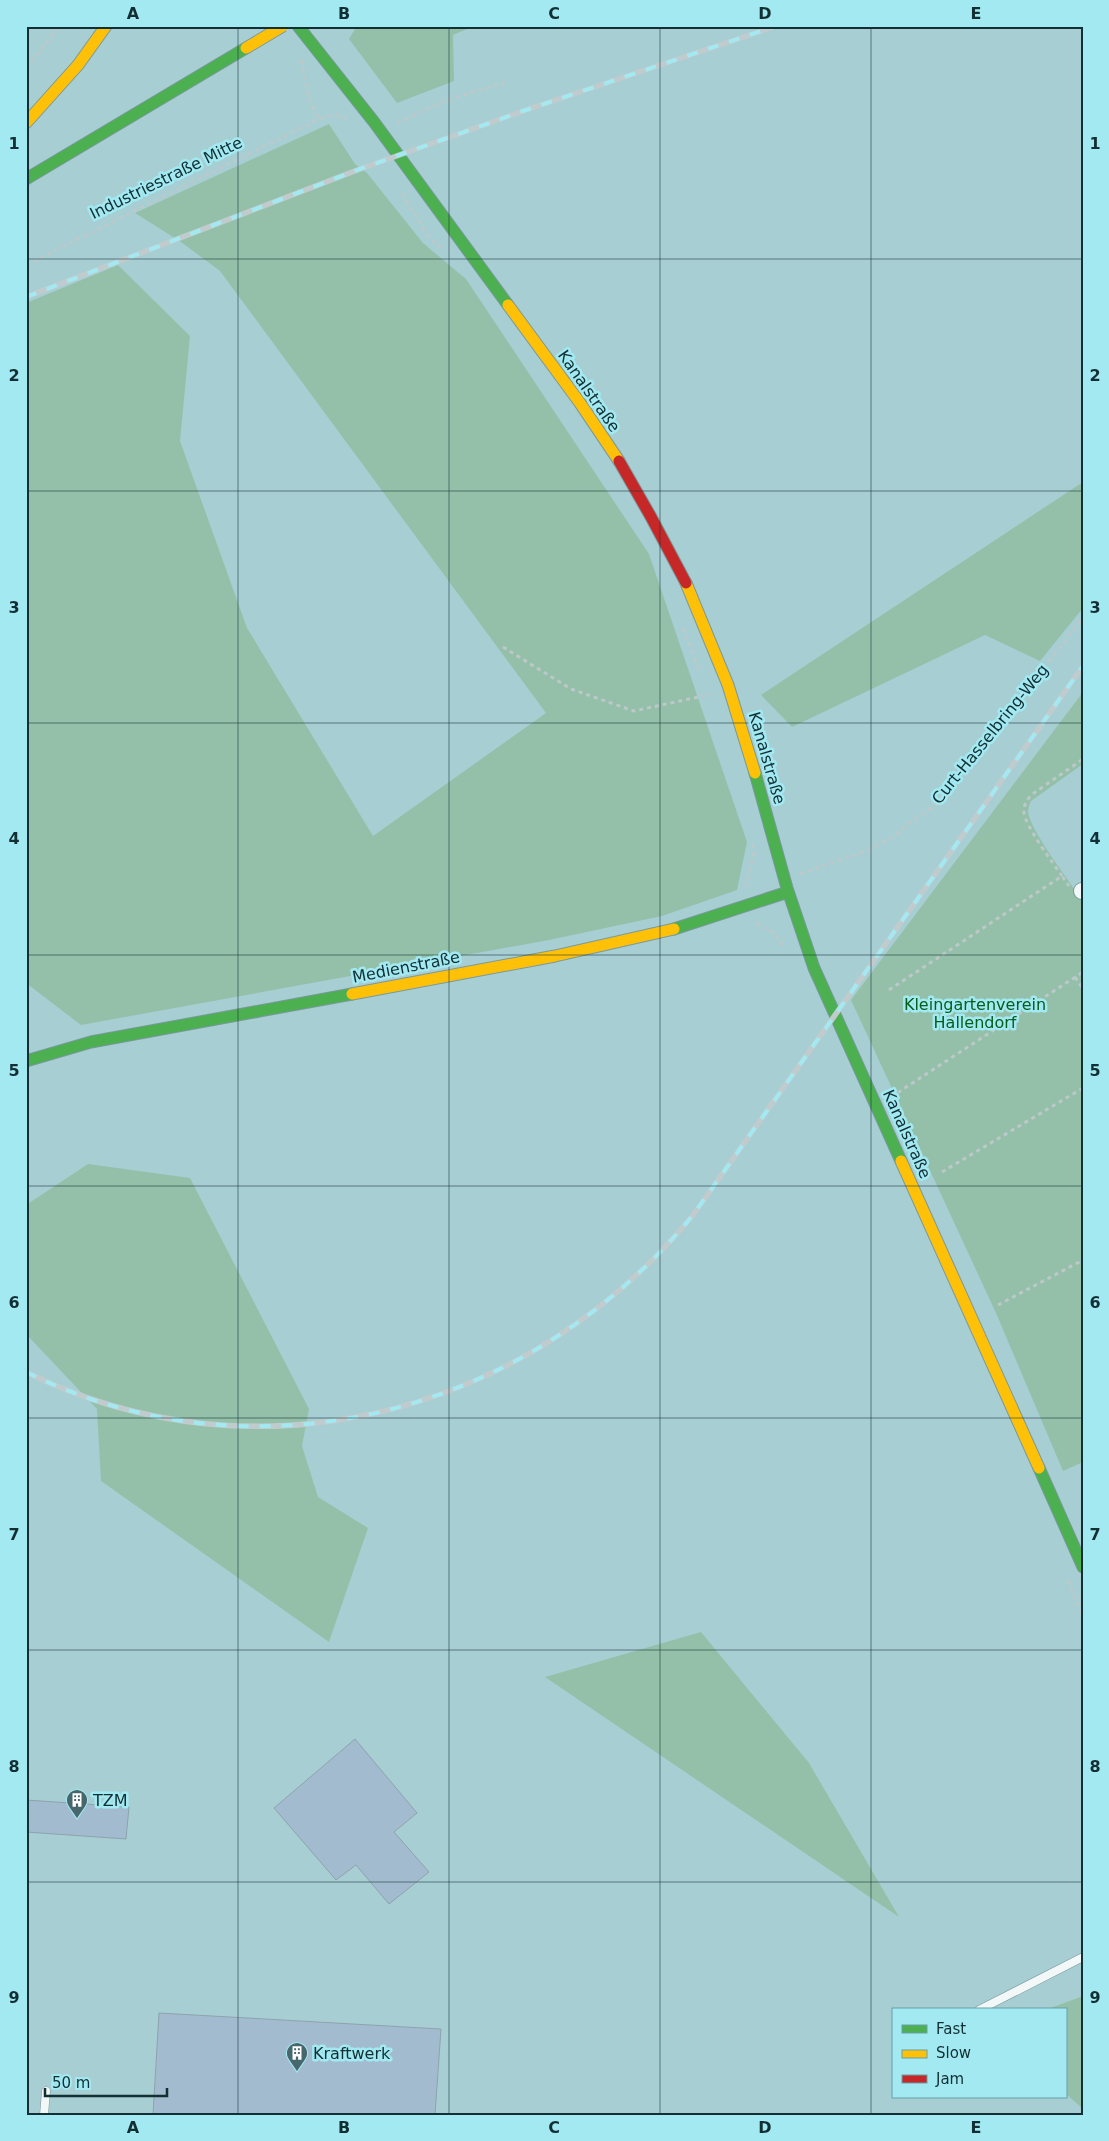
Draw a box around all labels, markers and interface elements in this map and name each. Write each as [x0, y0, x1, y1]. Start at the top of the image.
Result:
text: A [127, 4, 140, 23]
text: B [338, 4, 350, 23]
text: C [548, 4, 560, 23]
text: D [758, 4, 772, 23]
text: E [971, 4, 981, 23]
street label: Industriestraße Mitte [87, 133, 245, 223]
text: 1 [8, 134, 20, 153]
text: 1 [1089, 134, 1101, 153]
street label: Kanalstraße [554, 347, 624, 435]
text: 2 [8, 366, 20, 385]
text: 2 [1089, 366, 1101, 385]
text: 3 [8, 598, 20, 617]
text: 3 [1089, 598, 1101, 617]
street label: Curt-Hasselbring-Weg [928, 660, 1052, 808]
street label: Kanalstraße [745, 710, 789, 806]
text: 4 [8, 829, 20, 848]
text: 4 [1089, 829, 1101, 848]
street label: Medienstraße [351, 947, 461, 987]
park label: Kleingartenverein Hallendorf [904, 995, 1046, 1032]
text: 5 [8, 1061, 20, 1080]
text: 5 [1089, 1061, 1101, 1080]
street label: Kanalstraße [879, 1087, 935, 1181]
text: 6 [8, 1293, 20, 1312]
text: 6 [1089, 1293, 1101, 1312]
text: 7 [8, 1525, 20, 1544]
text: 7 [1089, 1525, 1101, 1544]
text: 8 [8, 1757, 20, 1776]
text: 8 [1089, 1757, 1101, 1776]
building icon: TZM [65, 1788, 89, 1819]
place label: TZM [92, 1791, 128, 1810]
text: 9 [8, 1988, 20, 2007]
text: 9 [1089, 1988, 1101, 2007]
legend [892, 2008, 1066, 2098]
text: Fast [936, 2020, 966, 2038]
building icon: Kraftwerk [285, 2041, 309, 2072]
place label: Kraftwerk [313, 2044, 391, 2063]
text: Slow [936, 2044, 971, 2062]
scale bar [45, 2066, 168, 2098]
text: Jam [935, 2070, 964, 2088]
text: 50 m [52, 2074, 90, 2092]
text: A [127, 2118, 140, 2137]
text: B [338, 2118, 350, 2137]
text: C [548, 2118, 560, 2137]
text: D [758, 2118, 772, 2137]
text: E [971, 2118, 981, 2137]

